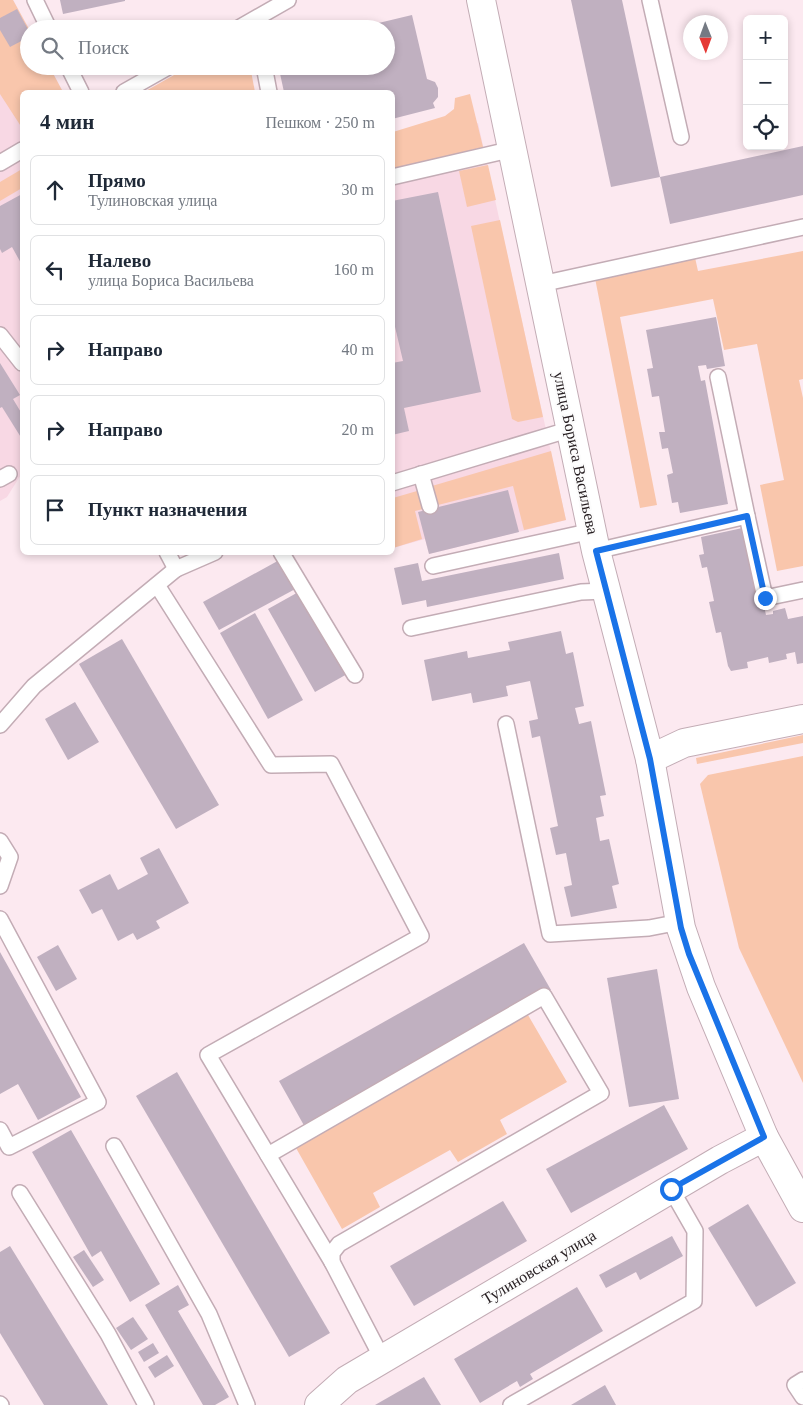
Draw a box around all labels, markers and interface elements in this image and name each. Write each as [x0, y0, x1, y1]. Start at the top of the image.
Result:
north arrow [683, 15, 728, 60]
map controls [743, 15, 788, 150]
button: + [743, 15, 788, 60]
search box [20, 20, 395, 75]
icon: search [38, 34, 66, 62]
text: Поиск [78, 37, 129, 58]
button: − [743, 60, 788, 105]
button: locate [743, 105, 788, 150]
text: 4 мин [40, 110, 94, 134]
text: Пешком · 250 m [265, 114, 375, 131]
text: Прямо [88, 170, 146, 191]
icon: ahead [41, 176, 69, 204]
text: 30 m [342, 181, 374, 198]
text: Тулиновская улица [88, 192, 217, 209]
text: Налево [88, 250, 151, 271]
icon: left [41, 256, 69, 284]
text: 160 m [334, 261, 374, 278]
text: улица Бориса Васильева [88, 272, 254, 289]
icon: right [41, 336, 69, 364]
text: Направо [88, 339, 163, 360]
text: 40 m [342, 341, 374, 358]
street label: улица Бориса Васильева [549, 370, 602, 536]
icon: right [41, 416, 69, 444]
text: Направо [88, 419, 163, 440]
text: 20 m [342, 421, 374, 438]
icon: arrive [41, 496, 69, 524]
text: Пункт назначения [88, 499, 247, 520]
route end [754, 587, 777, 610]
route start [660, 1178, 683, 1201]
street label: Тулиновская улица [479, 1226, 599, 1308]

